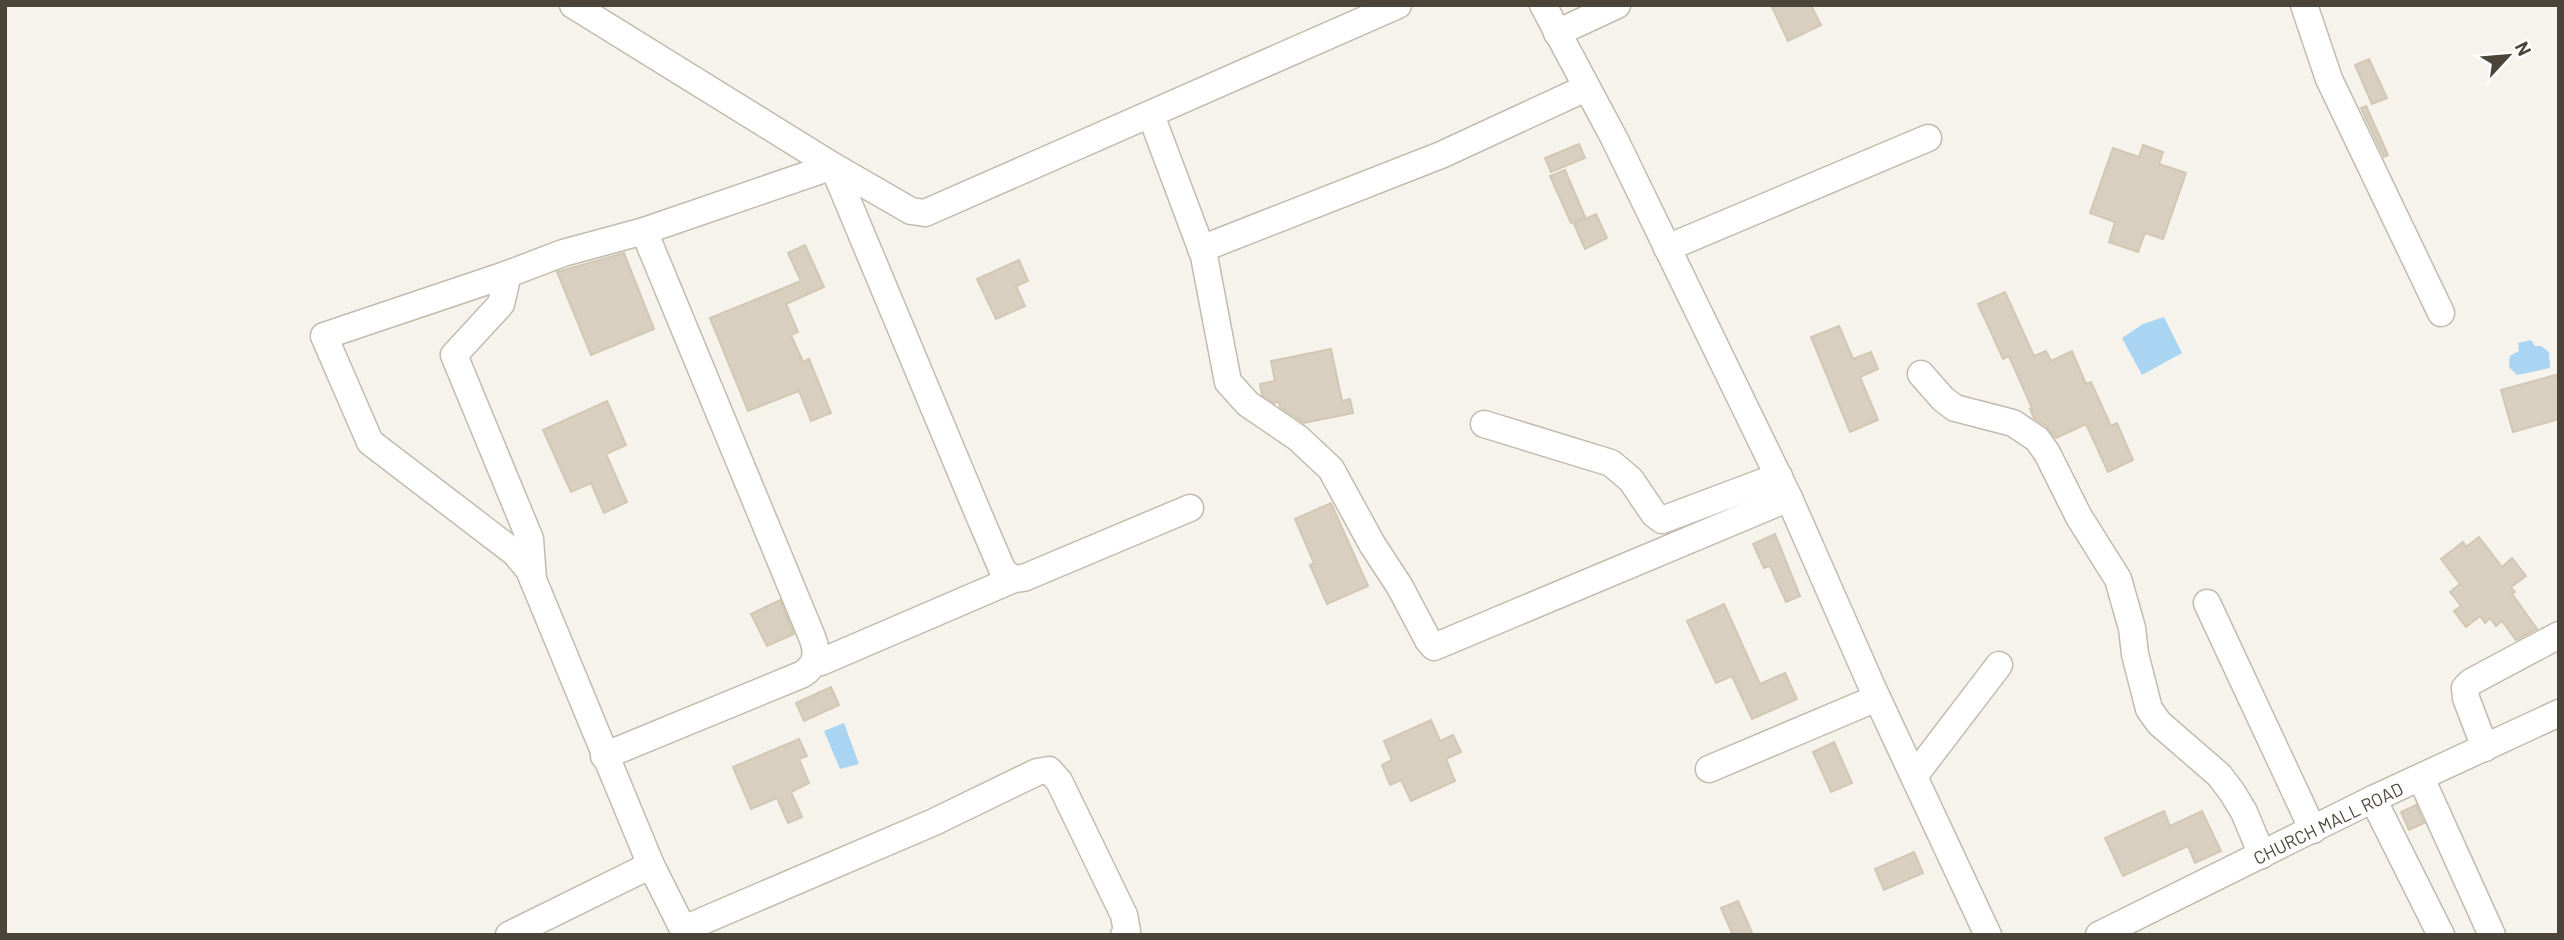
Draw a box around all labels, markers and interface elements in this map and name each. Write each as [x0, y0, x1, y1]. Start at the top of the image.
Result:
north arrow [2473, 21, 2543, 91]
text: N [2511, 38, 2537, 59]
street label: CHURCH MALL ROAD [2250, 777, 2406, 869]

